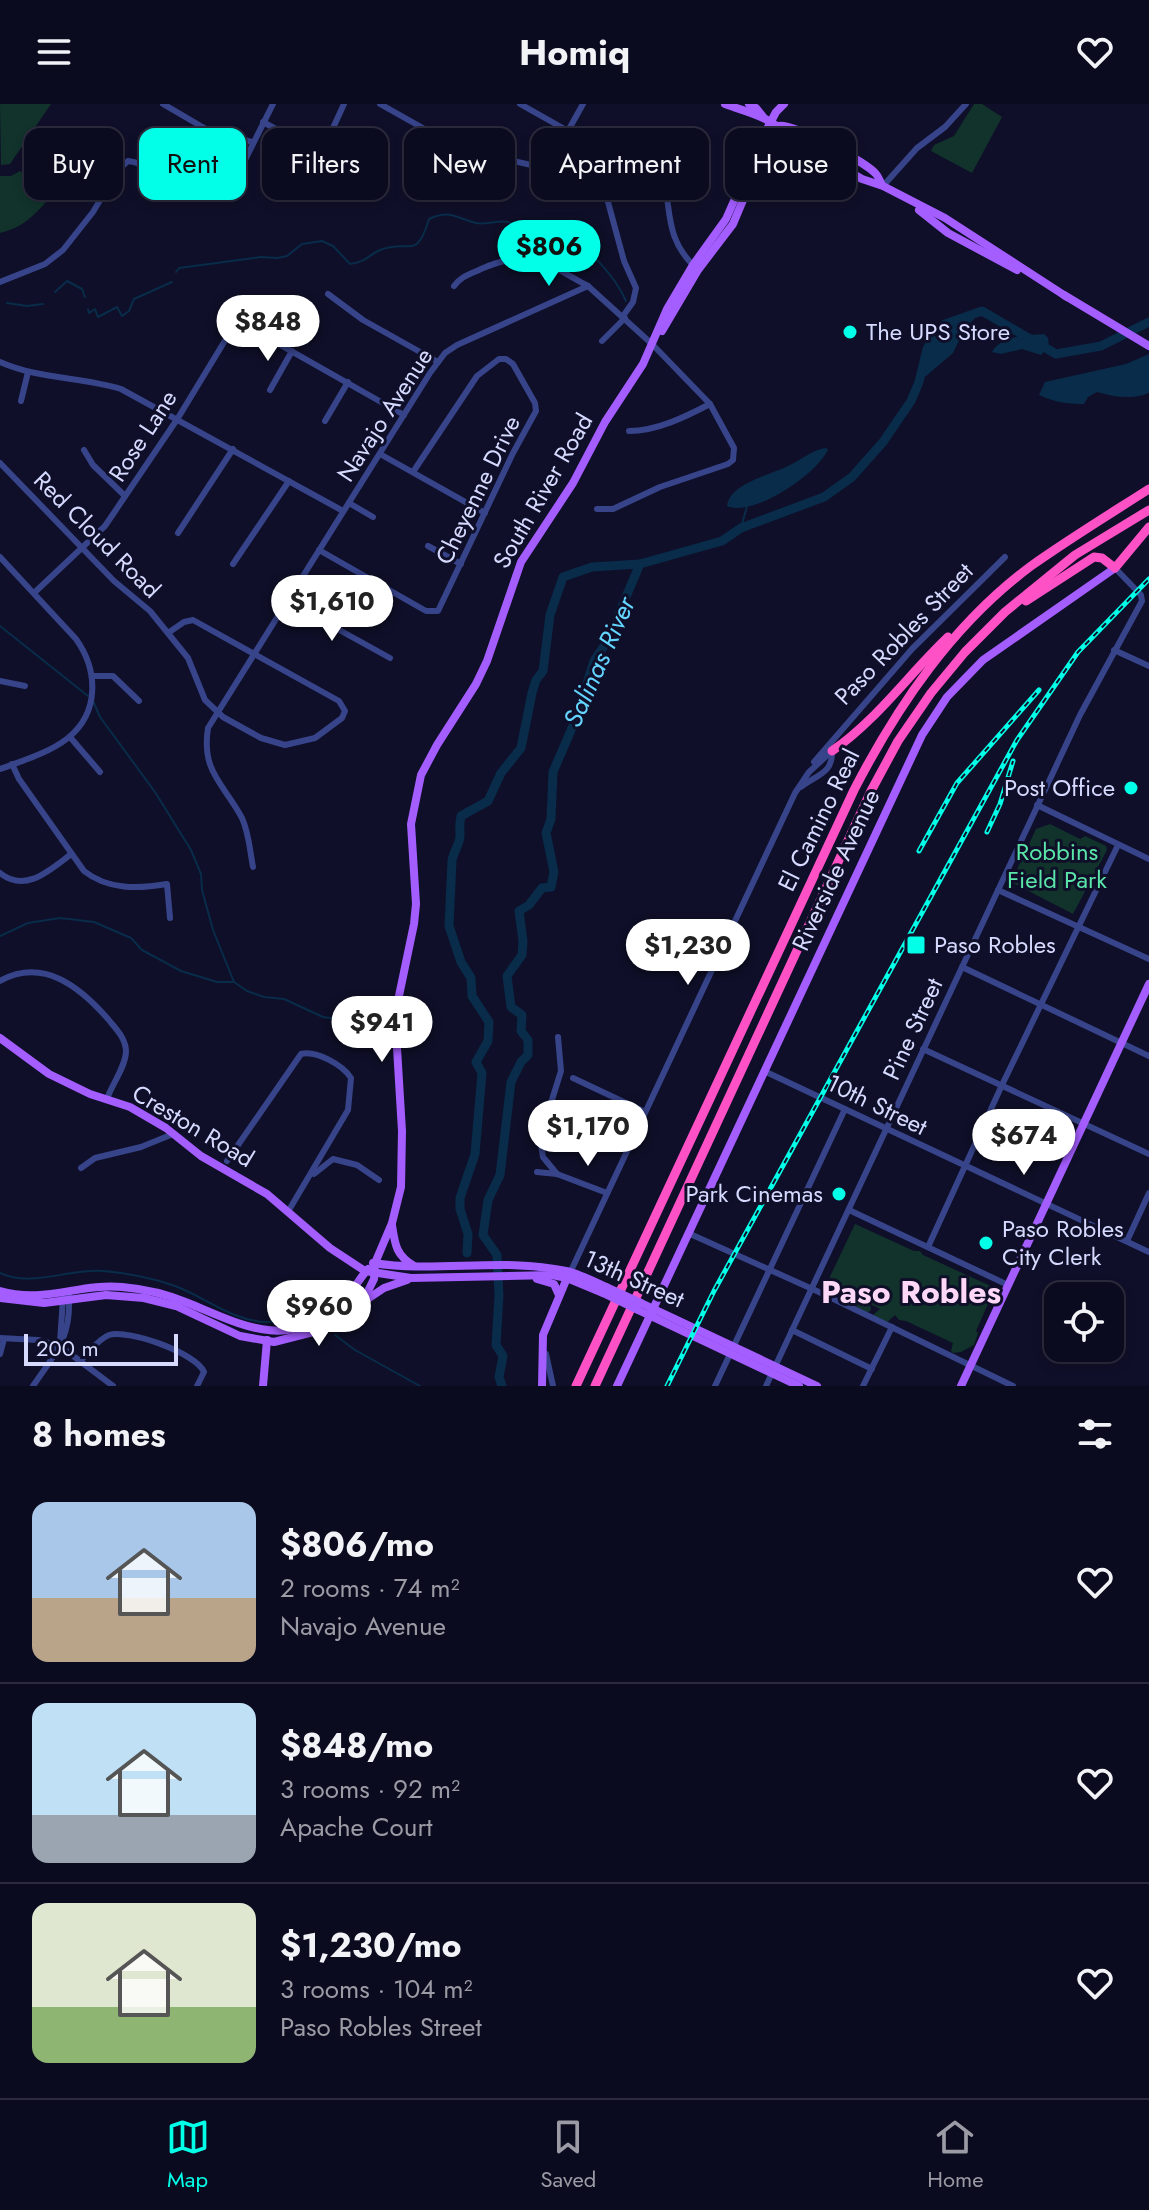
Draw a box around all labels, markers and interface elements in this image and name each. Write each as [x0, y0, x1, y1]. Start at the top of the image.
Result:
text: Homiq [519, 26, 630, 78]
icon: menu [32, 30, 76, 74]
icon: heart [1073, 30, 1117, 74]
chip: Buy [24, 128, 123, 200]
chip: Rent [139, 128, 246, 200]
chip: Filters [262, 128, 388, 200]
chip: New [404, 128, 515, 200]
chip: Apartment [531, 128, 709, 200]
chip: House [725, 128, 856, 200]
pin: $806 [502, 220, 596, 288]
text: $806 [515, 227, 583, 265]
pin: $848 [221, 295, 315, 363]
text: $848 [235, 302, 301, 340]
place label: The UPS Store [866, 314, 1010, 349]
marker: The UPS Store [841, 323, 859, 341]
street label: Navajo Avenue [328, 341, 441, 489]
street label: Rose Lane [100, 383, 185, 488]
street label: South River Road [484, 407, 601, 575]
street label: Cheyenne Drive [426, 409, 529, 570]
street label: Red Cloud Road [26, 463, 169, 606]
street label: Paso Robles Street [826, 554, 981, 713]
pin: $1,610 [267, 575, 397, 643]
text: $1,610 [289, 582, 375, 620]
water label: Salinas River [553, 589, 645, 733]
street label: El Camino Real [769, 743, 868, 897]
place label: Post Office [1004, 770, 1115, 805]
marker: Post Office [1122, 779, 1140, 797]
street label: Riverside Avenue [783, 783, 888, 956]
park label: Robbins Field Park [1007, 834, 1107, 897]
pin: $1,230 [623, 919, 753, 987]
text: $1,230 [644, 926, 732, 964]
place label: Paso Robles [934, 927, 1056, 962]
marker: Paso Robles [905, 934, 927, 956]
street label: Pine Street [874, 972, 951, 1086]
pin: $941 [335, 996, 429, 1064]
text: $941 [350, 1003, 414, 1041]
street label: 10th Street [821, 1065, 934, 1144]
street label: Creston Road [126, 1075, 261, 1176]
pin: $1,170 [523, 1100, 653, 1168]
text: $1,170 [546, 1107, 630, 1145]
pin: $674 [977, 1109, 1071, 1177]
text: $674 [990, 1116, 1058, 1154]
place label: Park Cinemas [685, 1176, 823, 1211]
marker: Park Cinemas [830, 1185, 848, 1203]
place label: Paso Robles City Clerk [1002, 1211, 1124, 1274]
marker: Paso Robles City Clerk [977, 1234, 995, 1252]
street label: 13th Street [578, 1241, 690, 1316]
district label: Paso Robles [821, 1269, 1001, 1315]
pin: $960 [272, 1280, 366, 1348]
map controls [1044, 1282, 1124, 1362]
button: locate [1044, 1282, 1124, 1362]
text: $960 [285, 1287, 353, 1325]
scale bar [24, 1330, 178, 1366]
text: 200 m [36, 1332, 99, 1364]
text: 8 homes [32, 1410, 166, 1459]
icon: filters [1073, 1412, 1117, 1456]
text: $806/mo [280, 1520, 434, 1569]
icon: home [96, 1534, 192, 1630]
icon: heart [1073, 1560, 1117, 1604]
text: 2 rooms · 74 m² [280, 1569, 460, 1607]
text: Navajo Avenue [280, 1607, 446, 1645]
text: $848/mo [280, 1721, 433, 1770]
icon: home [96, 1735, 192, 1831]
icon: heart [1073, 1761, 1117, 1805]
text: 3 rooms · 92 m² [280, 1770, 460, 1808]
text: Apache Court [280, 1808, 433, 1846]
text: $1,230/mo [280, 1921, 462, 1970]
icon: home [96, 1935, 192, 2031]
icon: heart [1073, 1961, 1117, 2005]
text: 3 rooms · 104 m² [280, 1970, 473, 2008]
text: Paso Robles Street [280, 2008, 482, 2046]
tab: Map [166, 2115, 210, 2195]
tab: Saved [541, 2115, 596, 2195]
tab: Home [927, 2115, 983, 2195]

